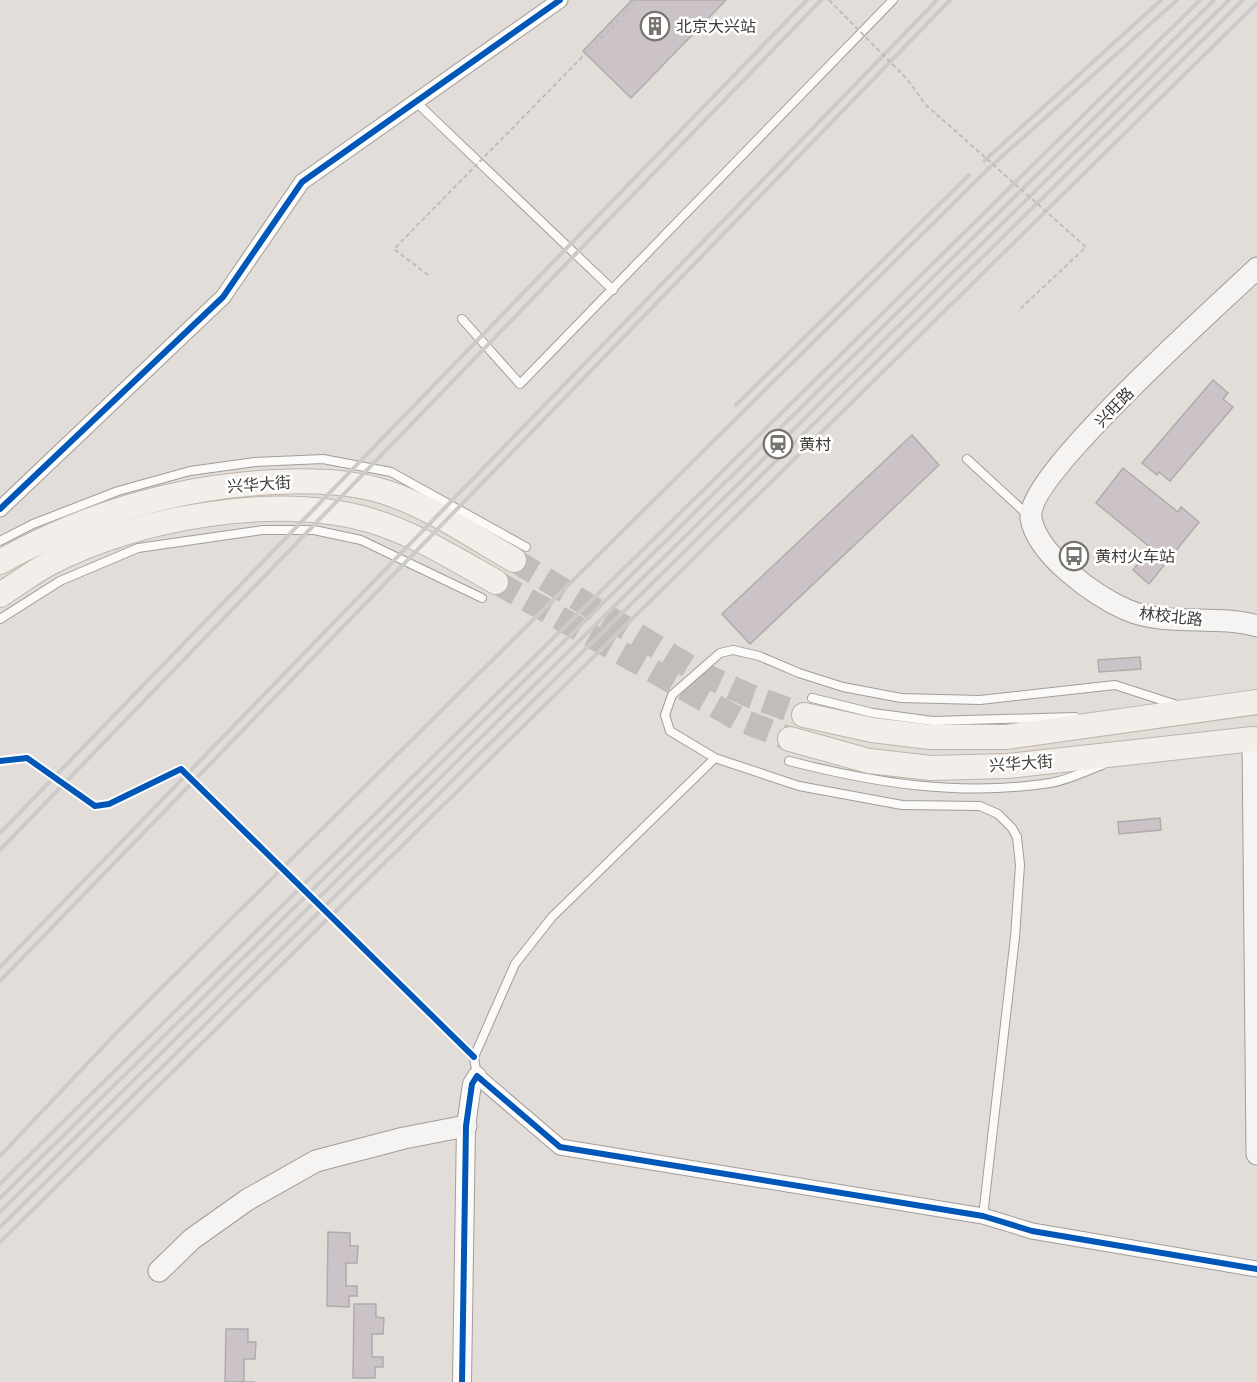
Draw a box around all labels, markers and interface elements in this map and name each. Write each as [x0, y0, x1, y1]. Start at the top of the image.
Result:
building icon: 北京大兴站 [639, 10, 671, 42]
place label: 北京大兴站 [676, 13, 756, 37]
street label: 兴旺路 [1088, 381, 1139, 432]
station icon: 黄村 [762, 428, 794, 460]
place label: 黄村 [799, 431, 831, 455]
street label: 兴华大街 [226, 469, 292, 497]
bus stop icon: 黄村火车站 [1058, 540, 1090, 572]
place label: 黄村火车站 [1095, 543, 1175, 567]
street label: 林校北路 [1138, 600, 1204, 630]
street label: 兴华大街 [988, 748, 1054, 776]

